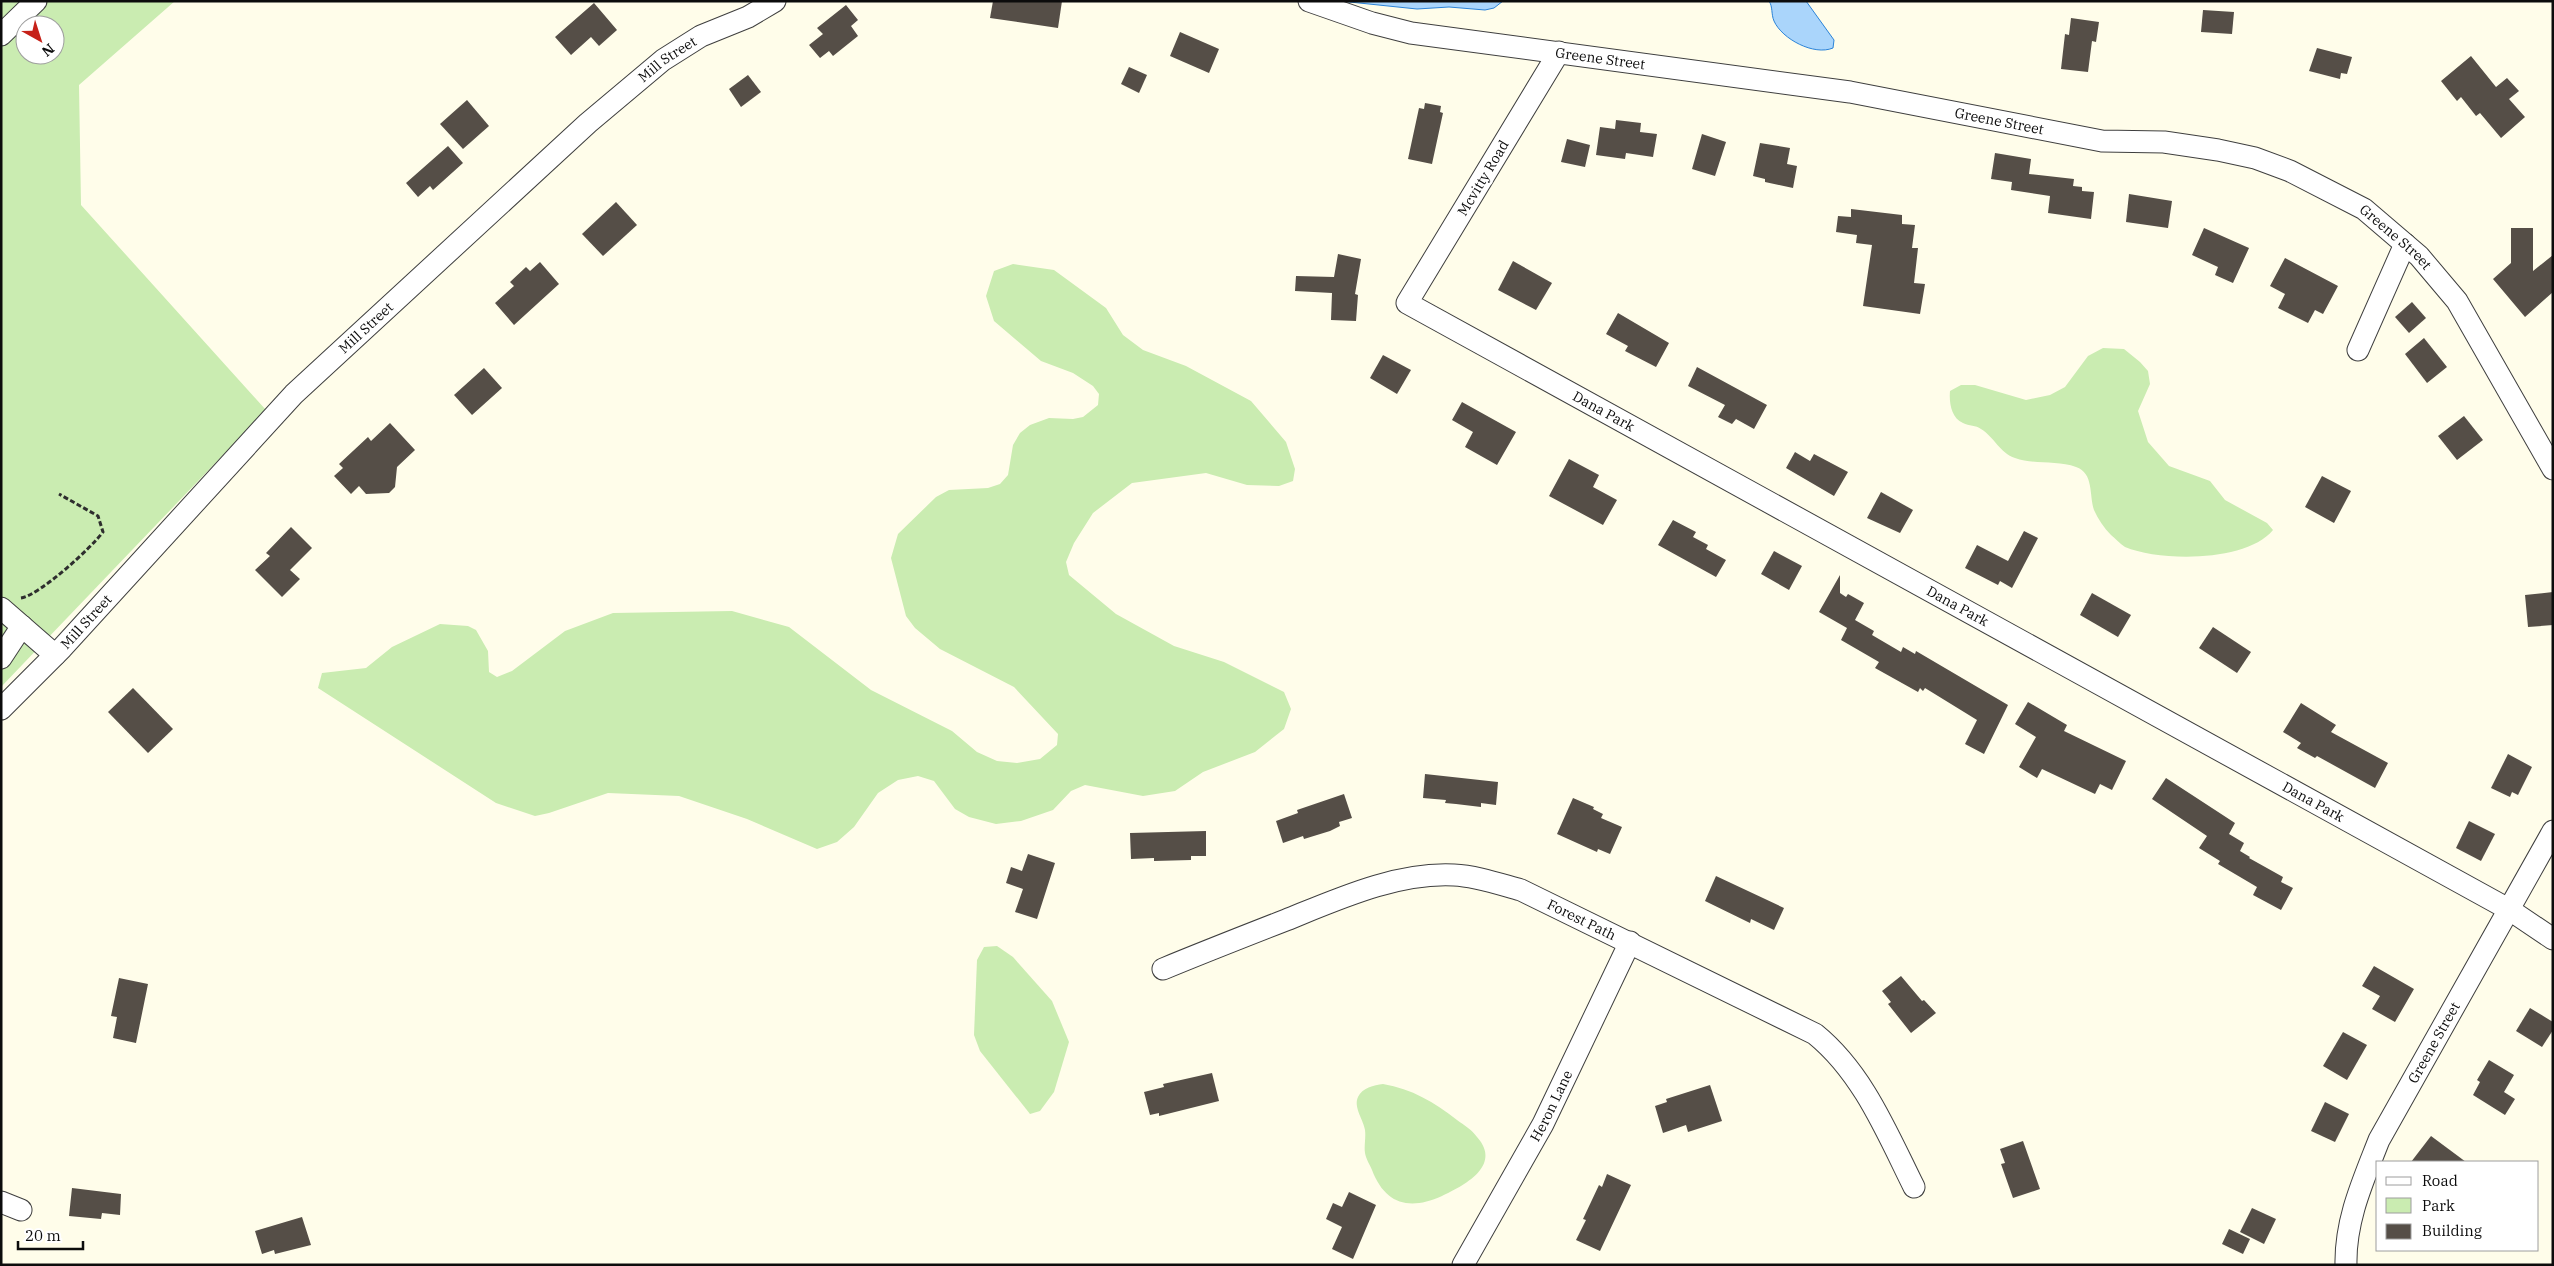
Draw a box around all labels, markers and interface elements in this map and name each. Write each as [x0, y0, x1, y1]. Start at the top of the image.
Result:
north arrow [15, 15, 65, 65]
street label: Mill Street [634, 32, 700, 86]
text: N [38, 40, 58, 61]
street label: Greene Street [1554, 43, 1646, 73]
street label: Greene Street [1953, 104, 2045, 138]
street label: Mcvitty Road [1453, 136, 1513, 219]
street label: Greene Street [2356, 200, 2436, 273]
street label: Mill Street [335, 298, 397, 357]
street label: Dana Park [1570, 387, 1639, 436]
street label: Dana Park [1924, 582, 1993, 631]
street label: Mill Street [57, 591, 116, 653]
street label: Dana Park [2279, 778, 2348, 826]
street label: Forest Path [1544, 895, 1619, 944]
street label: Greene Street [2404, 999, 2464, 1086]
street label: Heron Lane [1526, 1067, 1576, 1145]
legend [2376, 1161, 2539, 1251]
text: Road [2422, 1171, 2458, 1190]
text: Park [2422, 1196, 2455, 1215]
scale bar [18, 1218, 82, 1250]
text: Building [2422, 1221, 2482, 1240]
text: 20 m [25, 1226, 61, 1245]

